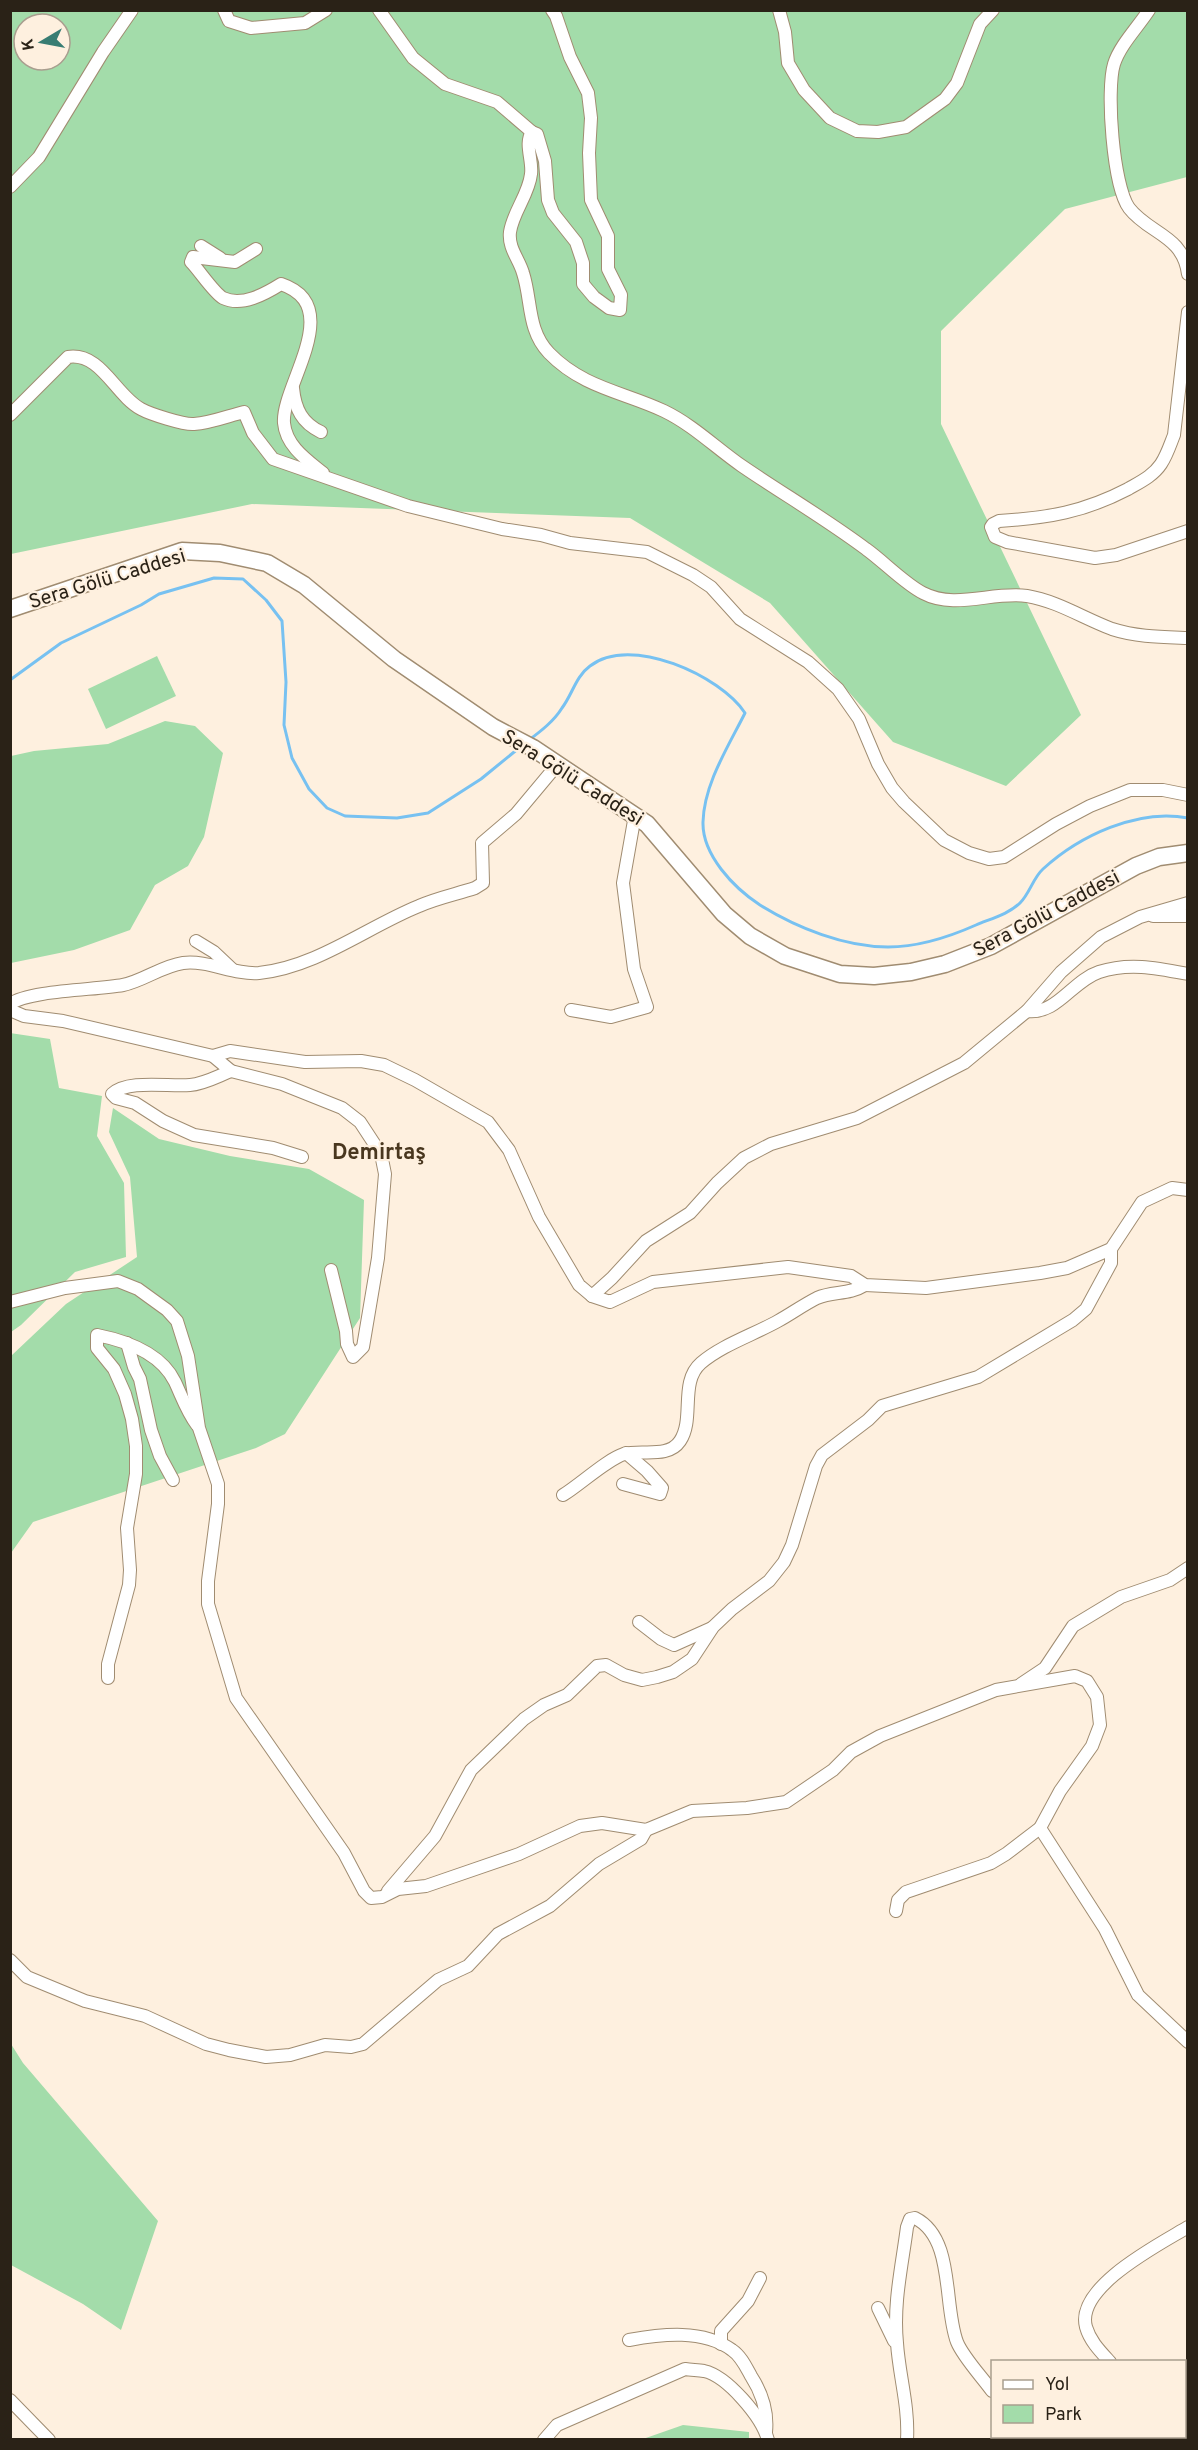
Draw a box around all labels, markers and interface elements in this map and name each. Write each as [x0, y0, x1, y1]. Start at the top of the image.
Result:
north arrow [12, 12, 72, 72]
text: K [18, 37, 40, 52]
street label: Sera Gölü Caddesi [26, 544, 189, 616]
street label: Sera Gölü Caddesi [496, 725, 648, 833]
street label: Sera Gölü Caddesi [969, 865, 1125, 964]
district label: Demirtaş [332, 1140, 426, 1167]
legend [991, 2360, 1186, 2438]
text: Yol [1045, 2374, 1070, 2397]
text: Park [1045, 2404, 1082, 2427]

